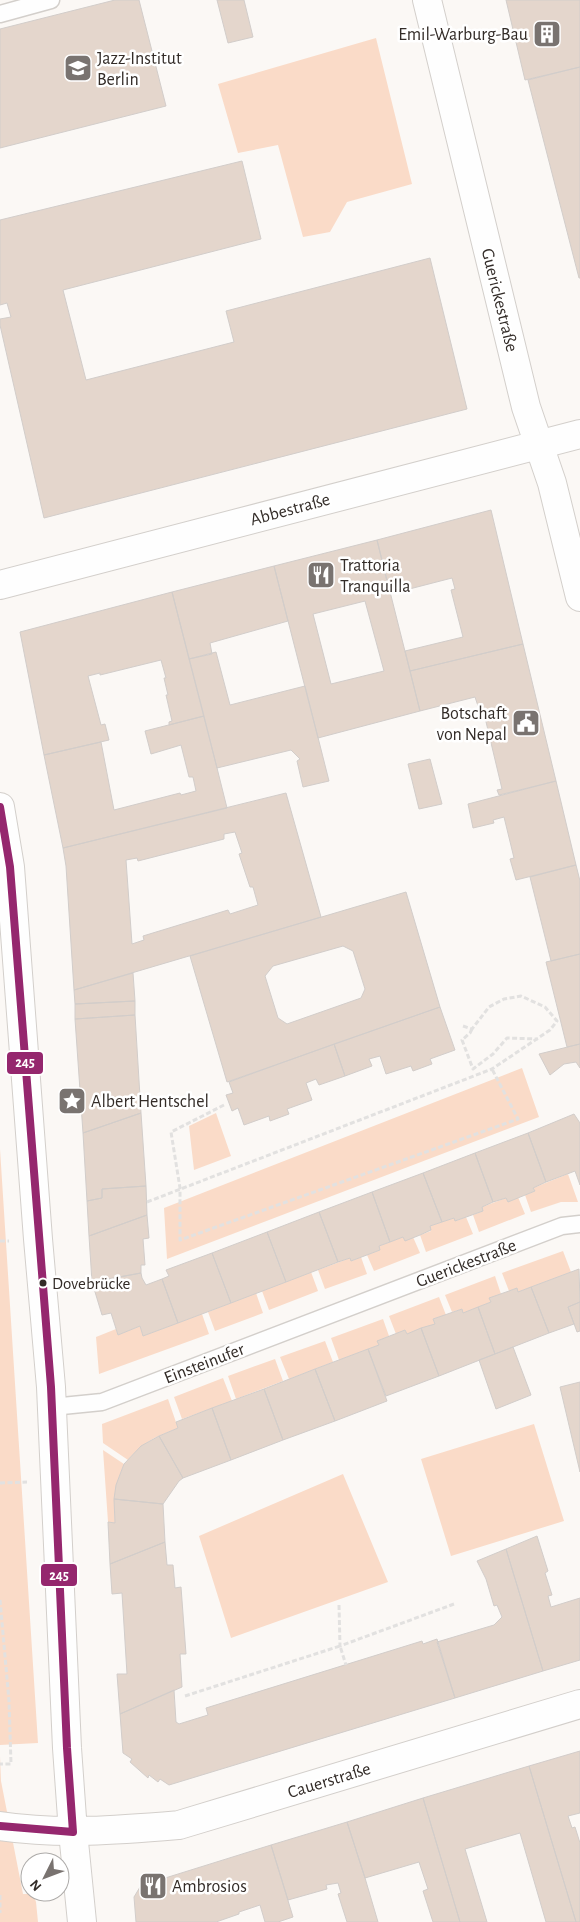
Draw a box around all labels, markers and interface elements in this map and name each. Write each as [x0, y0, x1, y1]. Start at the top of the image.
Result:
building icon: Emil-Warburg-Bau [532, 19, 562, 49]
place label: Emil-Warburg-Bau [398, 26, 528, 44]
place label: Jazz-Institut Berlin [97, 50, 182, 89]
school or university icon: Jazz-Institut Berlin [63, 53, 93, 83]
street label: Guerickestraße [477, 247, 521, 354]
street label: Abbestraße [248, 491, 332, 529]
place label: Trattoria Tranquilla [340, 557, 411, 596]
restaurant icon: Trattoria Tranquilla [306, 560, 336, 590]
place label: Botschaft von Nepal [437, 705, 507, 744]
public building icon: Botschaft von Nepal [511, 708, 541, 738]
line badge: 245 [6, 1051, 44, 1075]
text: 245 [15, 1056, 35, 1070]
place icon: Albert Hentschel [57, 1086, 87, 1116]
place label: Albert Hentschel [91, 1093, 209, 1111]
street label: Guerickestraße [414, 1237, 519, 1291]
place label: Dovebrücke [52, 1275, 131, 1292]
marker: Dovebrücke [38, 1278, 48, 1288]
street label: Einsteinufer [162, 1340, 247, 1388]
line badge: 245 [40, 1563, 78, 1587]
text: 245 [49, 1569, 69, 1583]
street label: Cauerstraße [286, 1760, 373, 1802]
north arrow [20, 1852, 70, 1902]
restaurant icon: Ambrosios [138, 1871, 168, 1901]
text: N [28, 1877, 45, 1893]
place label: Ambrosios [172, 1878, 247, 1896]

